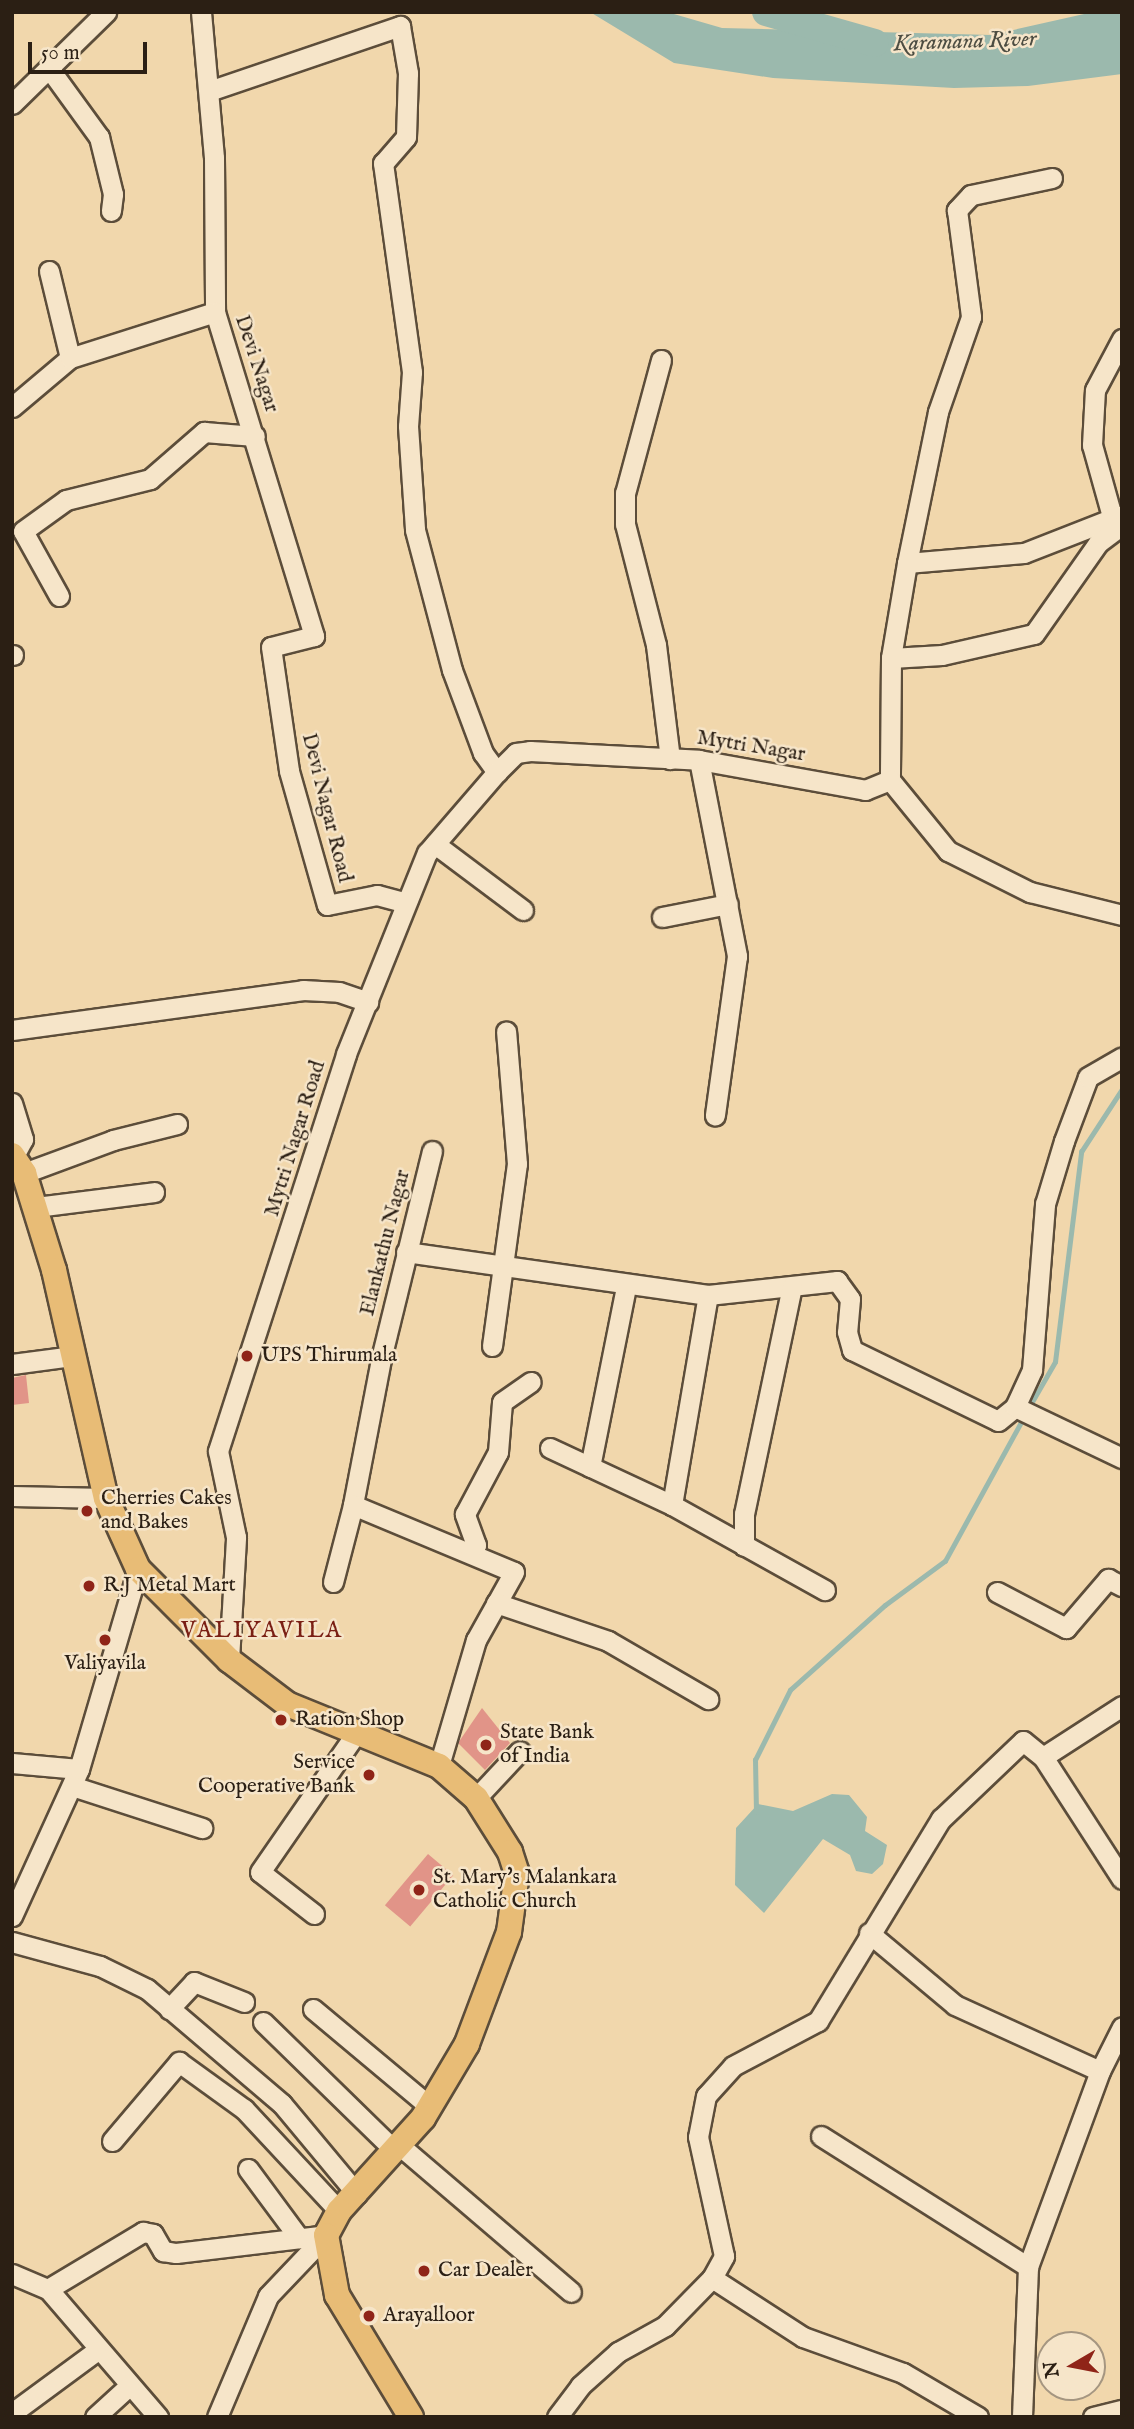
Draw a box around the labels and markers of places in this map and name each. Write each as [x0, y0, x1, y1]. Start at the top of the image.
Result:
place label: UPS Thirumala [261, 1343, 397, 1369]
marker: UPS Thirumala [239, 1348, 255, 1364]
place label: Cherries Cakes and Bakes [101, 1486, 232, 1536]
marker: Cherries Cakes and Bakes [79, 1503, 95, 1519]
place label: R.J Metal Mart [103, 1573, 236, 1599]
marker: R.J Metal Mart [81, 1578, 97, 1594]
marker: Valiyavila [97, 1632, 113, 1648]
place label: Valiyavila [64, 1651, 146, 1677]
place label: Ration Shop [295, 1707, 404, 1733]
marker: Ration Shop [273, 1712, 289, 1728]
place label: State Bank of India [500, 1720, 594, 1770]
marker: State Bank of India [478, 1737, 494, 1753]
place label: Service Cooperative Bank [198, 1750, 355, 1800]
marker: Service Cooperative Bank [361, 1767, 377, 1783]
place label: St. Mary's Malankara Catholic Church [433, 1865, 616, 1915]
marker: St. Mary's Malankara Catholic Church [411, 1882, 427, 1898]
place label: Car Dealer [438, 2258, 533, 2284]
marker: Car Dealer [416, 2263, 432, 2279]
place label: Arayalloor [383, 2303, 475, 2329]
marker: Arayalloor [361, 2308, 377, 2324]

